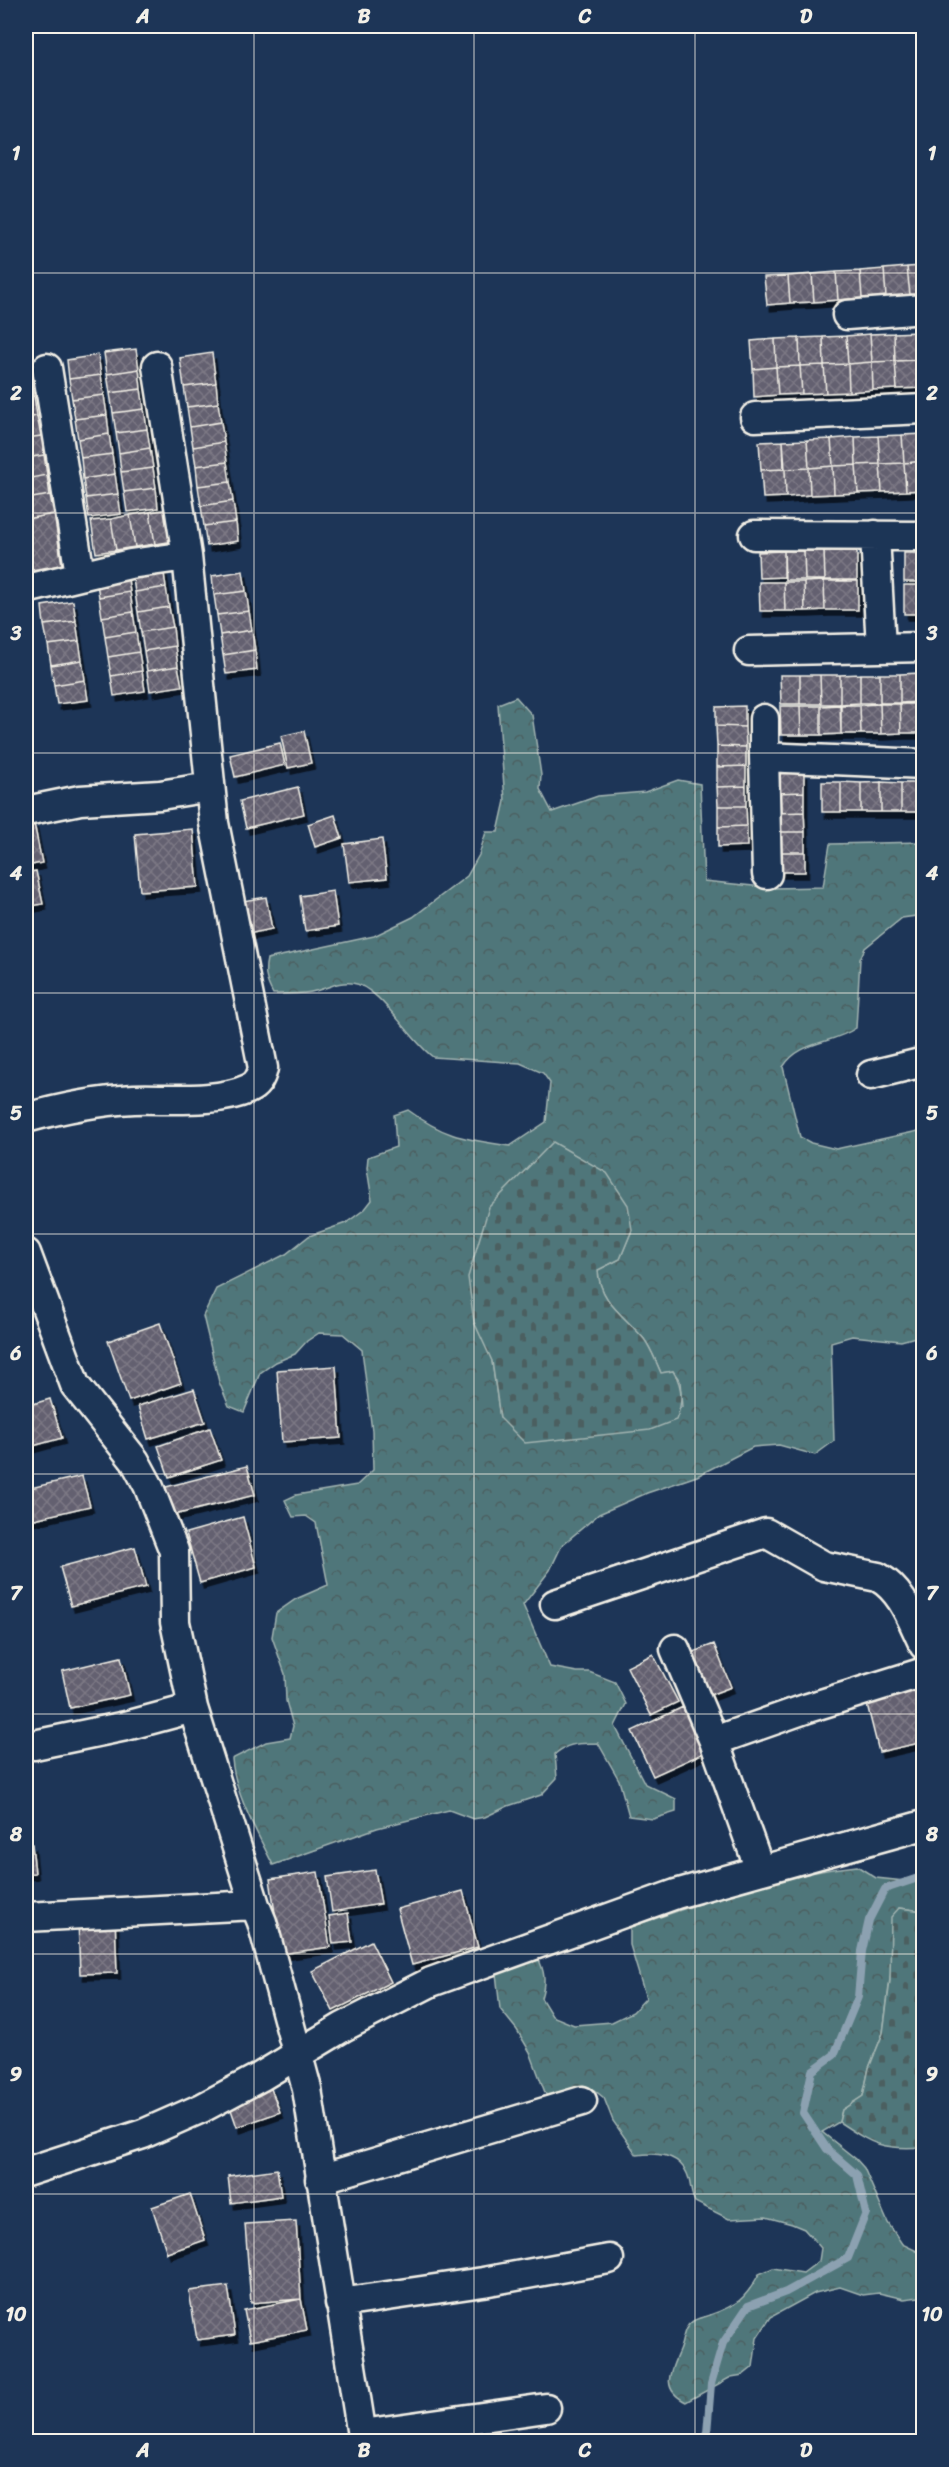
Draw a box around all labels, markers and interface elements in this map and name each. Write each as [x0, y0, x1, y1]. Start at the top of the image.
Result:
text: A [135, 0, 150, 34]
text: B [358, 0, 371, 34]
text: C [578, 0, 592, 34]
text: D [800, 0, 813, 34]
text: 1 [12, 136, 21, 171]
text: 1 [928, 136, 937, 171]
text: 2 [9, 376, 22, 411]
text: 2 [925, 376, 938, 411]
text: 3 [10, 616, 22, 651]
text: 3 [926, 616, 938, 651]
text: 4 [9, 856, 23, 891]
text: 4 [925, 856, 939, 891]
text: 5 [10, 1096, 22, 1131]
text: 5 [926, 1096, 938, 1131]
text: 6 [9, 1336, 22, 1371]
text: 6 [925, 1336, 938, 1371]
text: 7 [10, 1576, 23, 1611]
text: 7 [926, 1576, 939, 1611]
text: 8 [9, 1817, 23, 1852]
text: 8 [925, 1817, 939, 1852]
text: 9 [10, 2057, 22, 2092]
text: 9 [926, 2057, 938, 2092]
text: 10 [5, 2297, 27, 2332]
text: 10 [921, 2297, 943, 2332]
text: A [135, 2433, 150, 2467]
text: B [358, 2433, 371, 2467]
text: C [578, 2433, 592, 2467]
text: D [800, 2433, 813, 2467]

